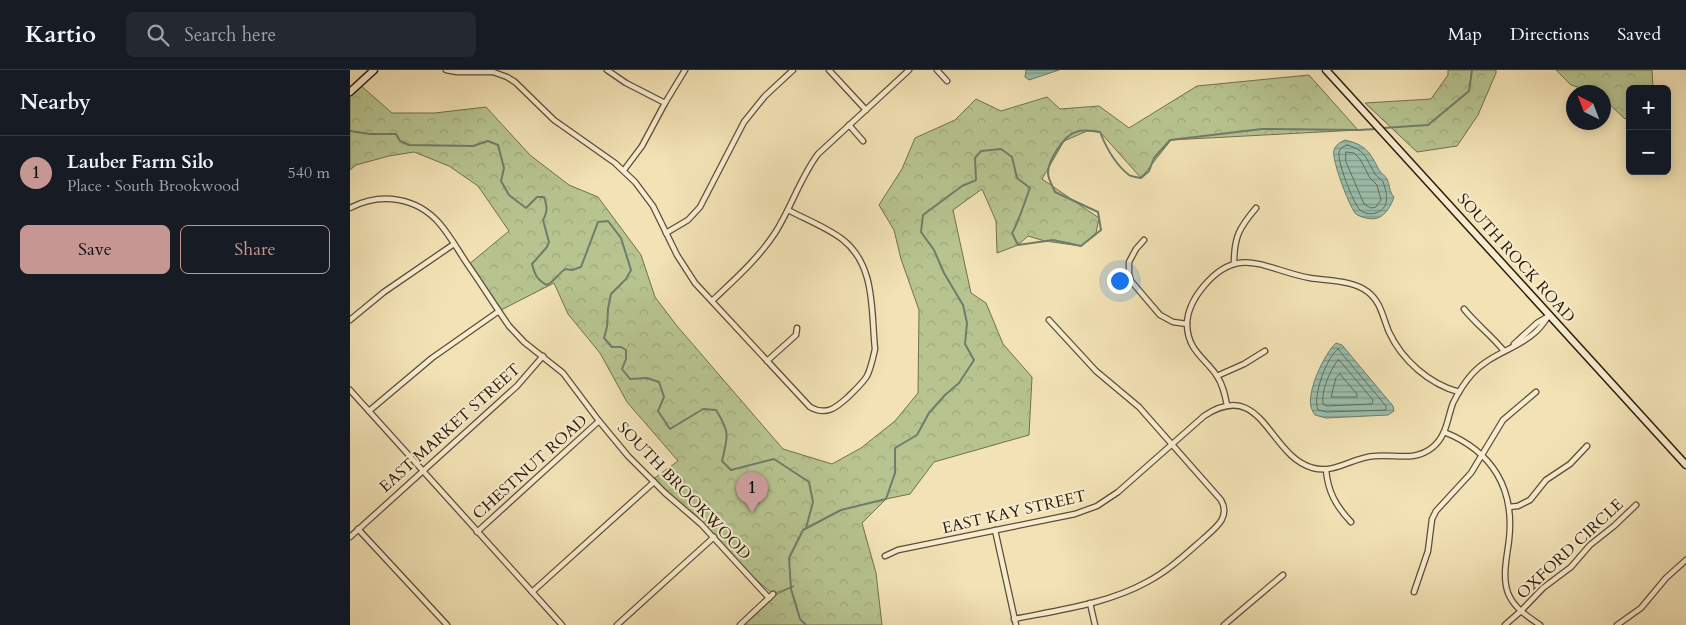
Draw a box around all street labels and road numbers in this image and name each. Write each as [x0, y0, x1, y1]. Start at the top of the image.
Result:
street label: SOUTH ROCK ROAD [1452, 189, 1580, 327]
street label: EAST MARKET STREET [375, 358, 526, 497]
street label: CHESTNUT ROAD [468, 410, 592, 524]
street label: SOUTH BROOKWOOD [612, 417, 756, 565]
street label: EAST KAY STREET [940, 485, 1088, 539]
street label: OXFORD CIRCLE [1512, 494, 1628, 604]

